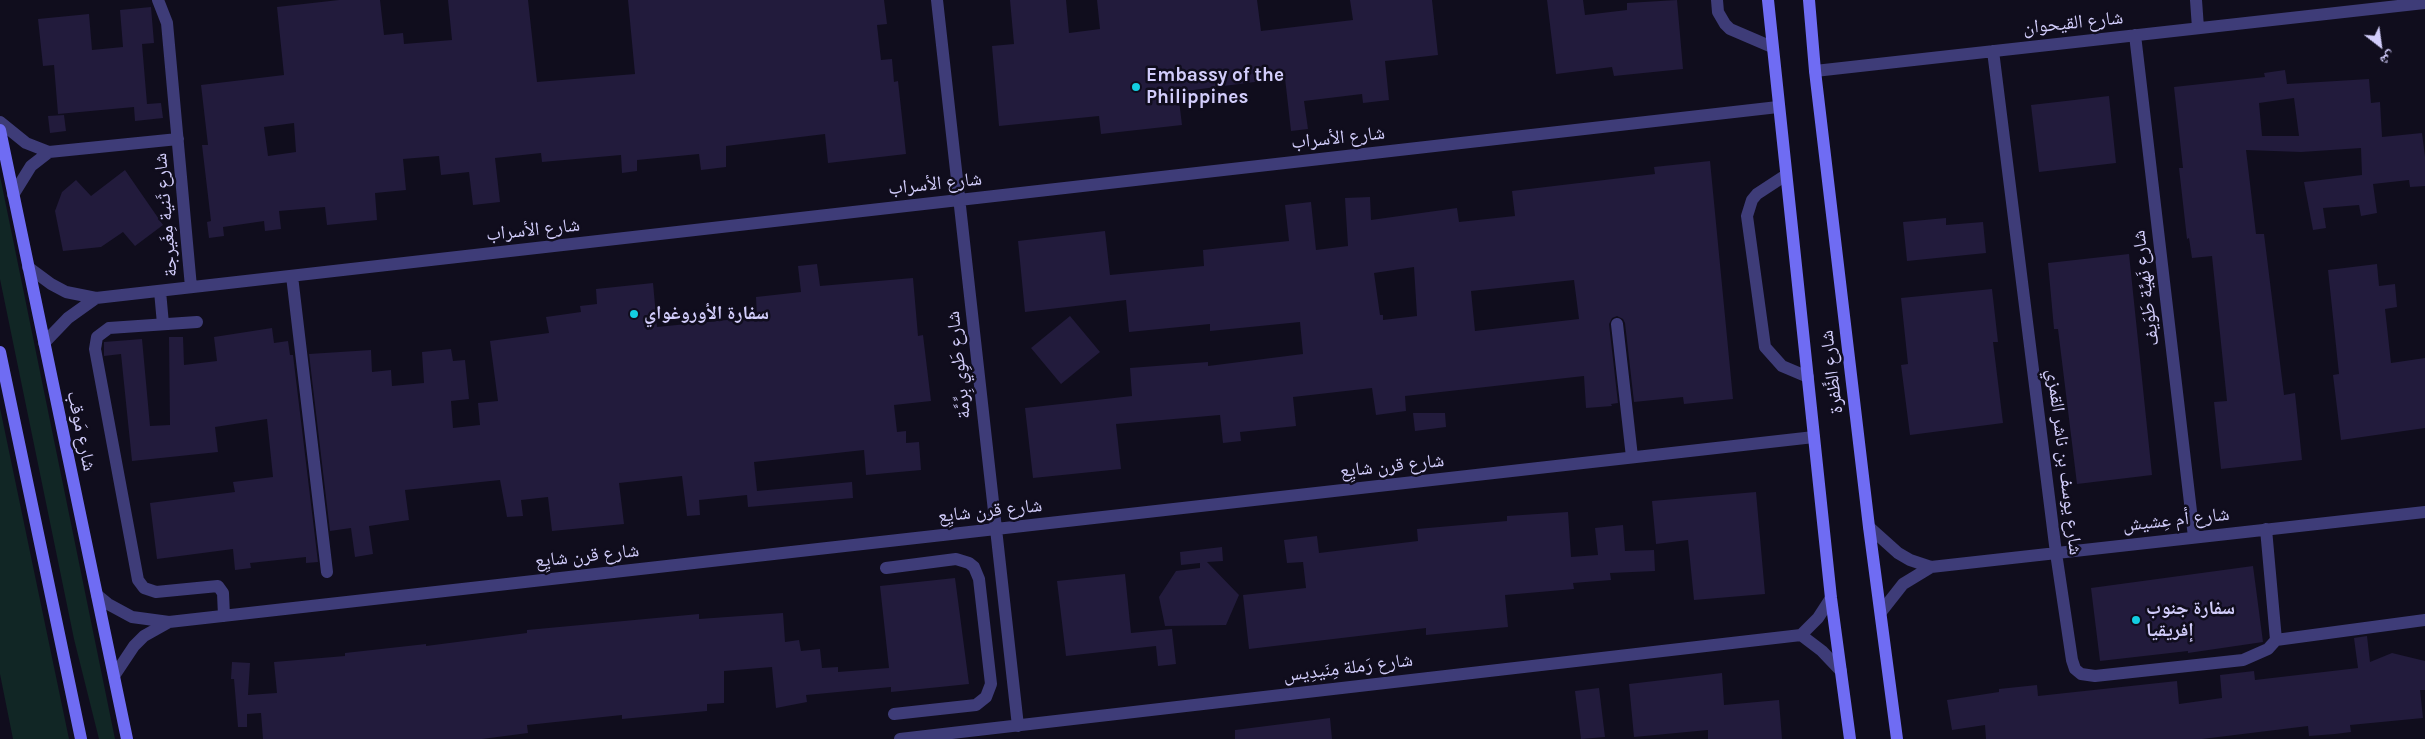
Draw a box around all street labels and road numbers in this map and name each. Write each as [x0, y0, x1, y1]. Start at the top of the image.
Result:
street label: شارع القيحوان [2022, 6, 2124, 40]
street label: شارع الأسراب [1290, 122, 1386, 154]
street label: شارع ثَنية مِغَيرجة [149, 152, 183, 278]
street label: شارع الأسراب [887, 168, 983, 200]
street label: شارع الأسراب [485, 214, 581, 246]
street label: شارع نَهيَّة طَوَيف [2128, 229, 2164, 347]
street label: شارع طَوِي بِرِّمَّة [942, 310, 976, 420]
street label: شارع الظَّفرة [1816, 329, 1848, 415]
street label: شارع يوسف بن ناشر القمزي [2041, 368, 2087, 556]
street label: شارع مَوقب [61, 389, 101, 473]
street label: شارع قرن شايِع [1339, 449, 1445, 483]
street label: شارع قرن شايِع [937, 494, 1043, 528]
street label: شارع أم عِشيش [2121, 503, 2231, 537]
street label: شارع قرن شايِع [534, 539, 640, 573]
street label: شارع رَملة مِنَيدِيس [1282, 649, 1414, 687]

